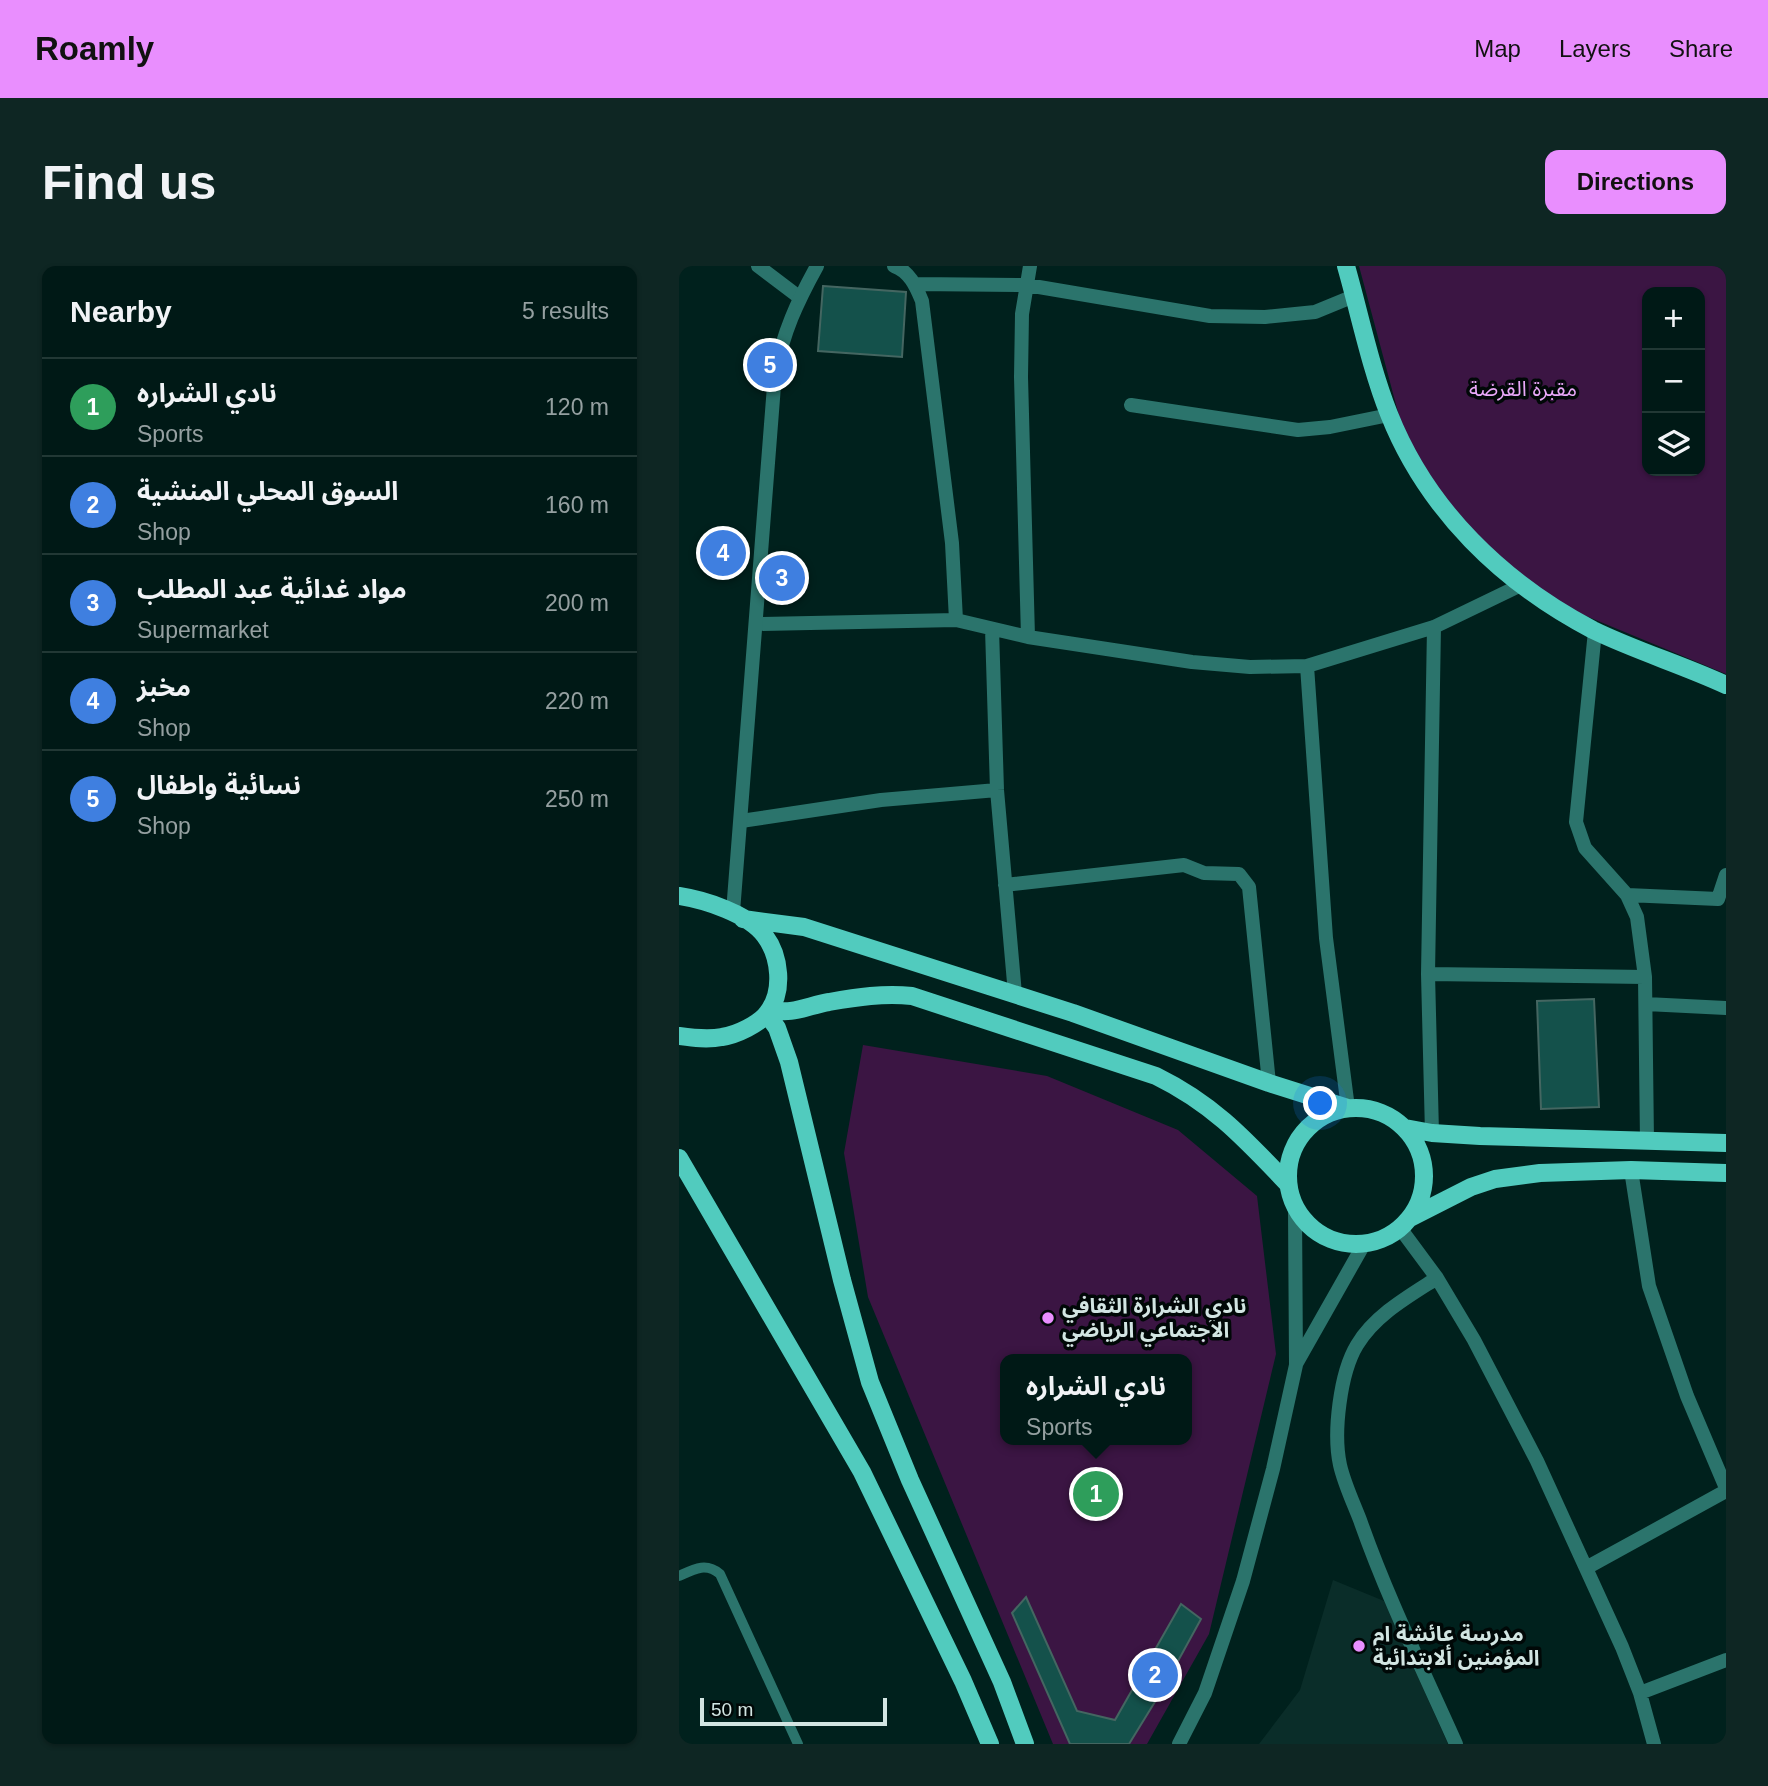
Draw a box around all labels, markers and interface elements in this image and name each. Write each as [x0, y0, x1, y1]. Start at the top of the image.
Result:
text: Roamly [35, 30, 154, 67]
text: Map [1474, 35, 1521, 62]
text: Layers [1559, 35, 1631, 62]
text: Share [1669, 35, 1733, 62]
button: Directions [1545, 150, 1726, 214]
text: Find us [42, 155, 216, 209]
map controls [1642, 287, 1705, 476]
button: + [1642, 287, 1705, 350]
text: Nearby [70, 295, 172, 328]
text: 5 results [522, 298, 609, 324]
pin: 5 [747, 339, 793, 391]
button: − [1642, 350, 1705, 413]
park label: مقبرة القرضة [1469, 377, 1577, 401]
text: نادي الشراره [137, 378, 277, 408]
text: 1 [87, 394, 99, 420]
text: 120 m [545, 394, 609, 420]
button: layers [1642, 413, 1705, 476]
text: Sports [137, 421, 203, 447]
text: السوق المحلي المنشية [137, 476, 398, 506]
text: 2 [87, 492, 99, 518]
text: 160 m [545, 492, 609, 518]
text: Shop [137, 519, 191, 545]
pin: 4 [700, 527, 746, 579]
pin: 3 [759, 552, 805, 604]
text: مواد غدائية عبد المطلب [137, 574, 407, 604]
text: 3 [87, 590, 99, 616]
text: 200 m [545, 590, 609, 616]
text: Supermarket [137, 617, 269, 643]
text: مخبز [137, 672, 191, 702]
text: 4 [87, 688, 99, 714]
text: 220 m [545, 688, 609, 714]
text: Shop [137, 715, 191, 741]
text: نسائية واطفال [137, 770, 301, 800]
text: 5 [87, 786, 99, 812]
text: 250 m [545, 786, 609, 812]
text: Shop [137, 813, 191, 839]
your location [1303, 1086, 1337, 1120]
place label: نادي الشرارة الثقافي الاجتماعي الرياضي [1062, 1294, 1247, 1347]
marker: نادي الشرارة الثقافي الاجتماعي الرياضي [1040, 1310, 1056, 1326]
popup [1000, 1354, 1192, 1445]
text: نادي الشراره [1026, 1371, 1166, 1401]
text: Sports [1026, 1414, 1093, 1440]
pin: 1 [1073, 1468, 1119, 1520]
place label: مدرسة عائشة ام المؤمنين ألابتدائية [1373, 1622, 1540, 1670]
marker: مدرسة عائشة ام المؤمنين ألابتدائية [1351, 1638, 1367, 1654]
pin: 2 [1132, 1649, 1178, 1701]
scale bar [700, 1695, 887, 1727]
text: 50 m [711, 1699, 753, 1720]

